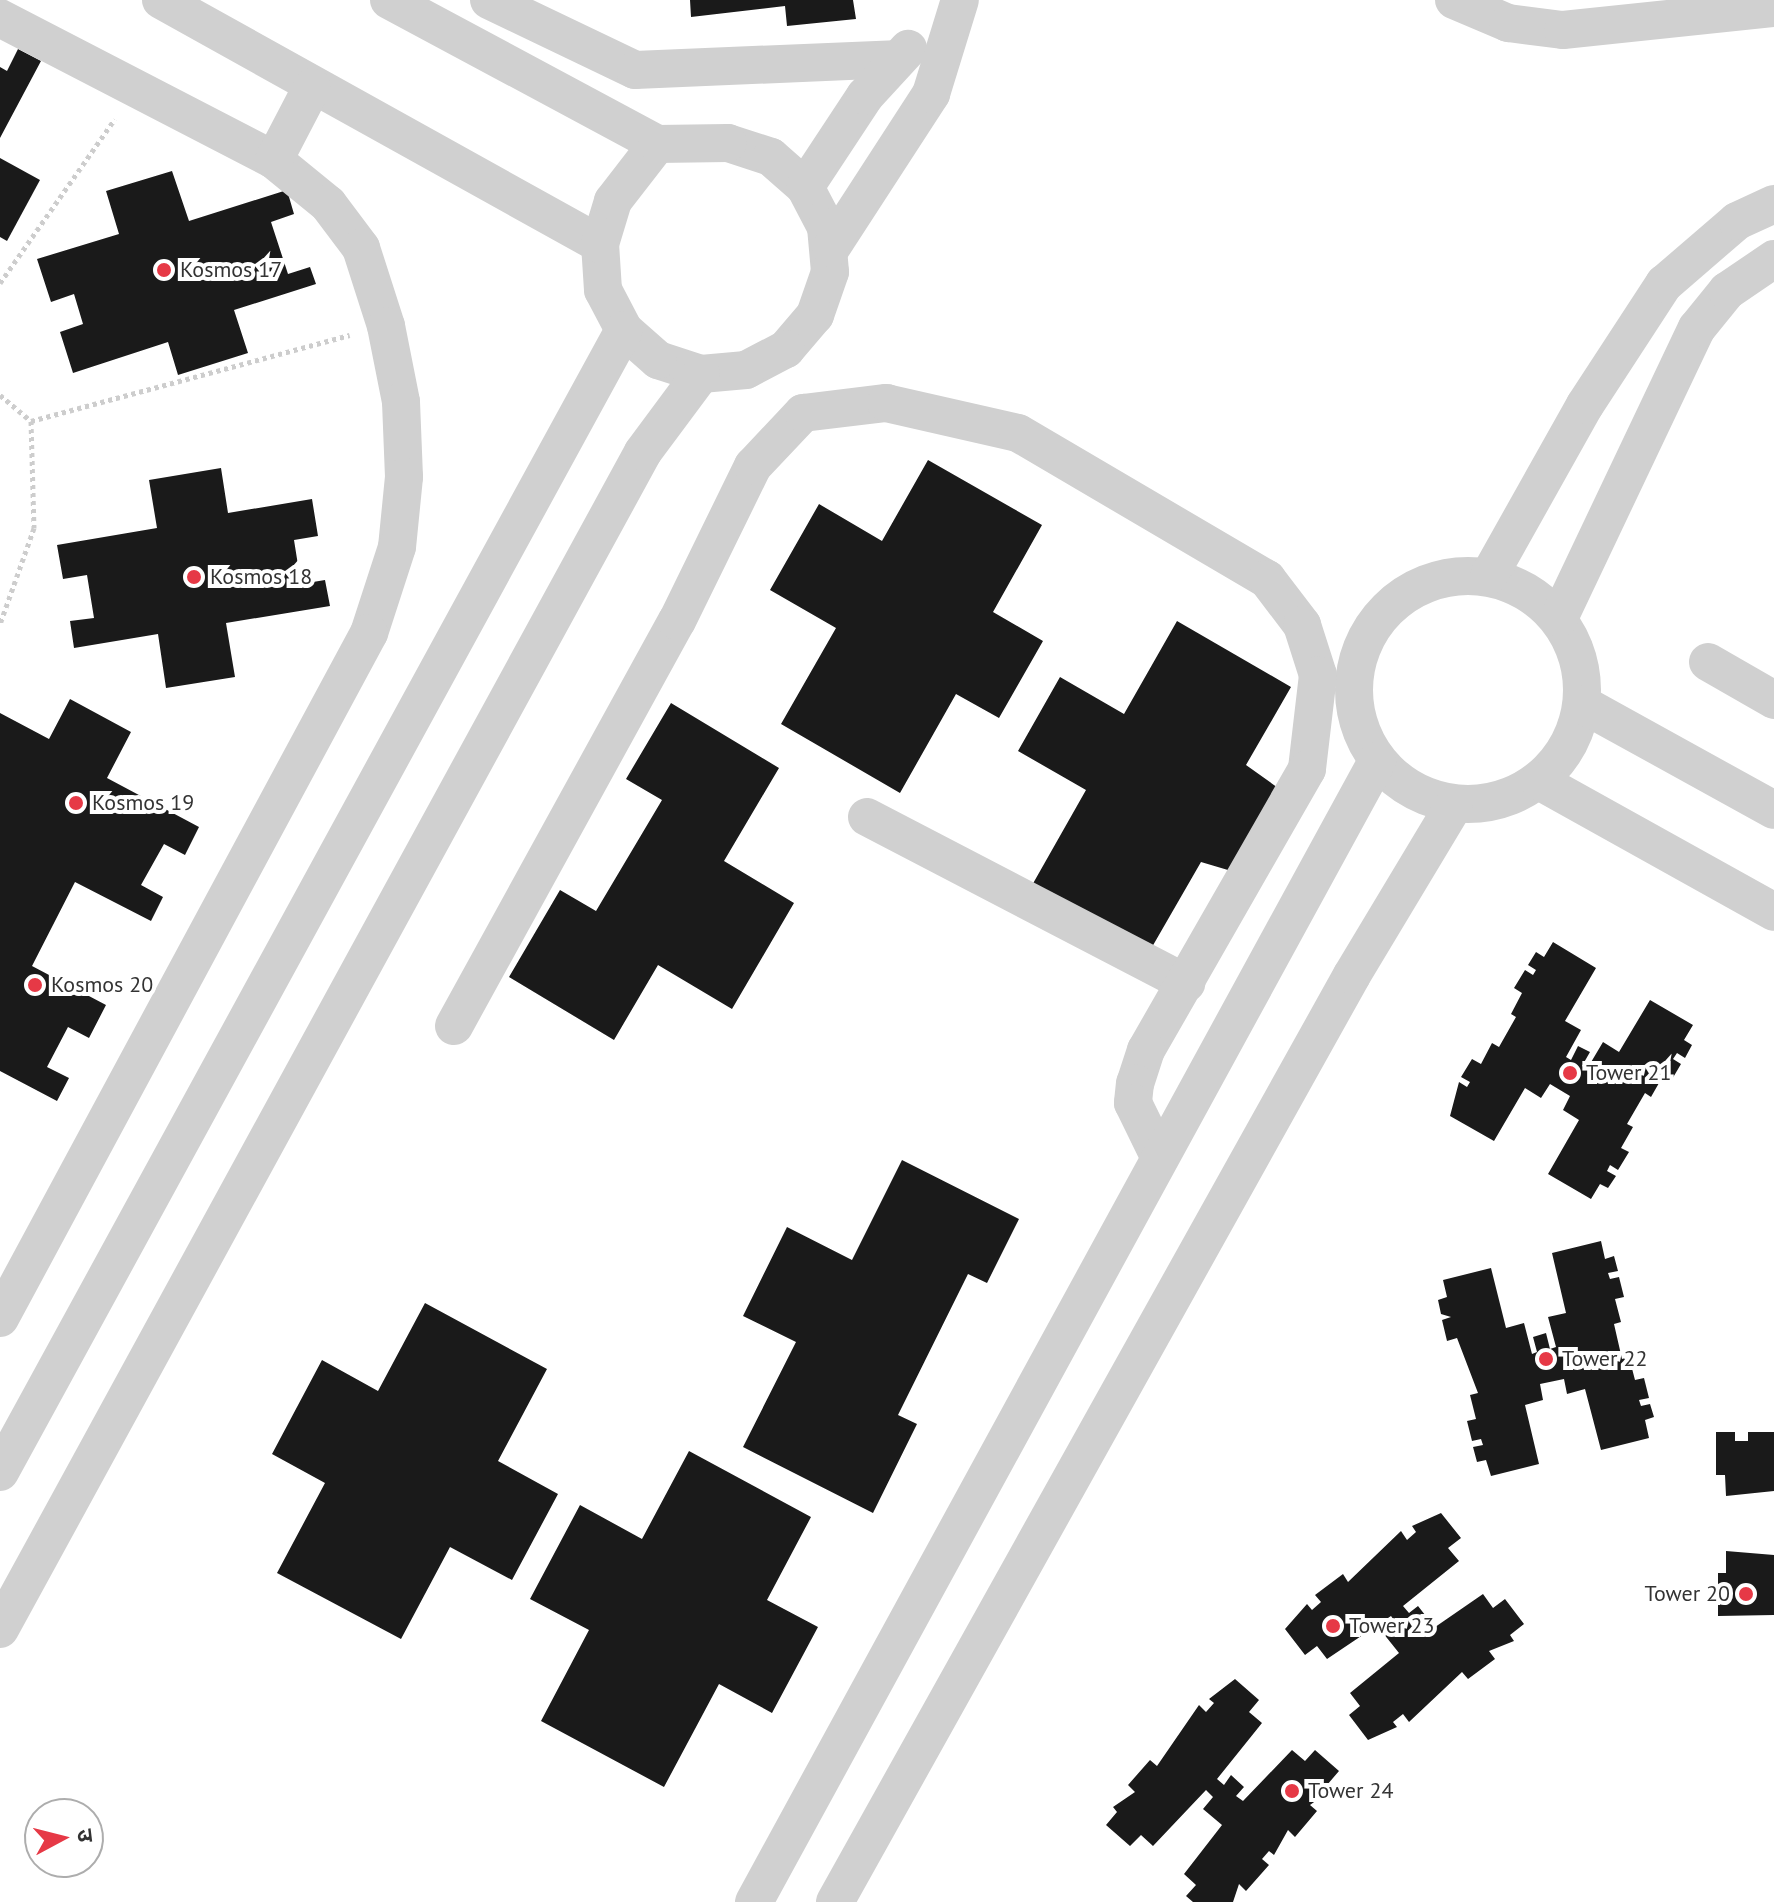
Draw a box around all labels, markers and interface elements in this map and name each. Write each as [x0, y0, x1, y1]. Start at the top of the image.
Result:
place label: Kosmos 17 [180, 257, 282, 283]
marker: Kosmos 17 [155, 261, 173, 279]
place label: Kosmos 18 [210, 564, 312, 590]
marker: Kosmos 18 [185, 568, 203, 586]
place label: Kosmos 19 [92, 790, 194, 816]
marker: Kosmos 19 [67, 794, 85, 812]
place label: Kosmos 20 [51, 972, 153, 998]
marker: Kosmos 20 [26, 976, 44, 994]
place label: Tower 21 [1586, 1060, 1671, 1086]
marker: Tower 21 [1561, 1064, 1579, 1082]
place label: Tower 22 [1562, 1346, 1647, 1372]
marker: Tower 22 [1537, 1350, 1555, 1368]
place label: Tower 20 [1645, 1581, 1730, 1607]
marker: Tower 20 [1737, 1585, 1755, 1603]
place label: Tower 23 [1349, 1613, 1434, 1639]
marker: Tower 23 [1324, 1617, 1342, 1635]
place label: Tower 24 [1308, 1778, 1393, 1804]
marker: Tower 24 [1283, 1782, 1301, 1800]
north arrow [24, 1798, 104, 1878]
text: उ [71, 1827, 101, 1843]

